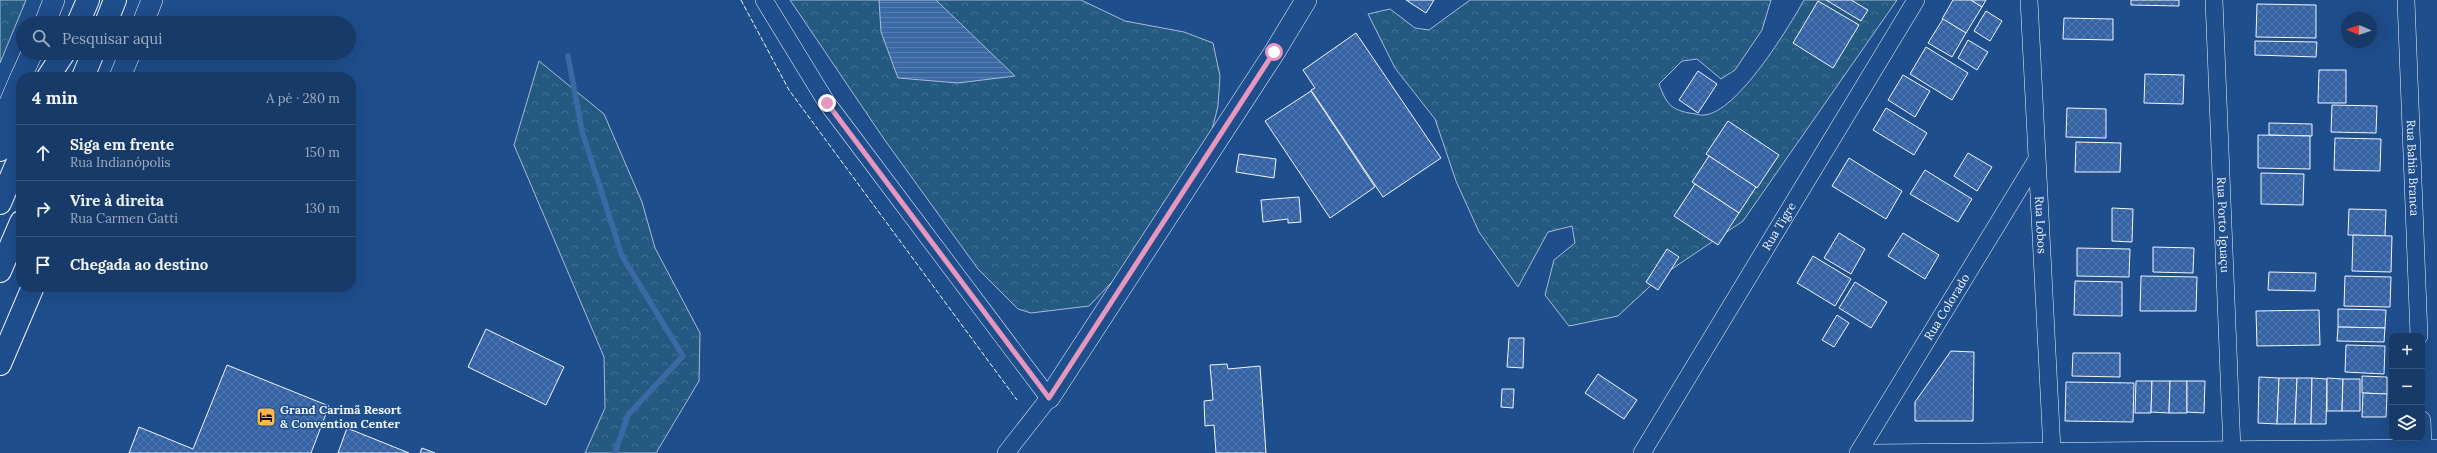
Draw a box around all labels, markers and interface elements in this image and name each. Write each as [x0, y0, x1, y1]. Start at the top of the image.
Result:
north arrow [2341, 12, 2377, 48]
search box [16, 16, 356, 60]
icon: search [30, 27, 52, 49]
text: Pesquisar aqui [62, 29, 162, 48]
route start [1265, 43, 1283, 61]
text: 4 min [32, 87, 78, 109]
text: A pé · 280 m [266, 90, 340, 107]
route end [818, 94, 836, 112]
street label: Rua Bahia Branca [2404, 119, 2422, 216]
text: Siga em frente [70, 135, 174, 154]
icon: ahead [32, 142, 54, 164]
text: 150 m [305, 144, 340, 161]
text: Rua Indianópolis [70, 154, 170, 171]
street label: Rua Porto Iguaçu [2214, 177, 2233, 273]
text: Vire à direita [70, 191, 164, 210]
street label: Rua Lobos [2032, 196, 2050, 254]
icon: right [32, 198, 54, 220]
street label: Rua Tigre [1758, 199, 1799, 253]
text: 130 m [305, 200, 340, 217]
text: Rua Carmen Gatti [70, 210, 178, 227]
icon: arrive [32, 254, 54, 276]
text: Chegada ao destino [70, 255, 208, 274]
street label: Rua Colorado [1921, 271, 1973, 343]
map controls [2389, 333, 2425, 441]
button: + [2389, 333, 2425, 369]
button: − [2389, 369, 2425, 405]
place label: Grand Carimã Resort & Convention Center [280, 402, 403, 431]
button: layers [2389, 405, 2425, 441]
hotel icon: Grand Carimã Resort & Convention Center [255, 406, 277, 428]

